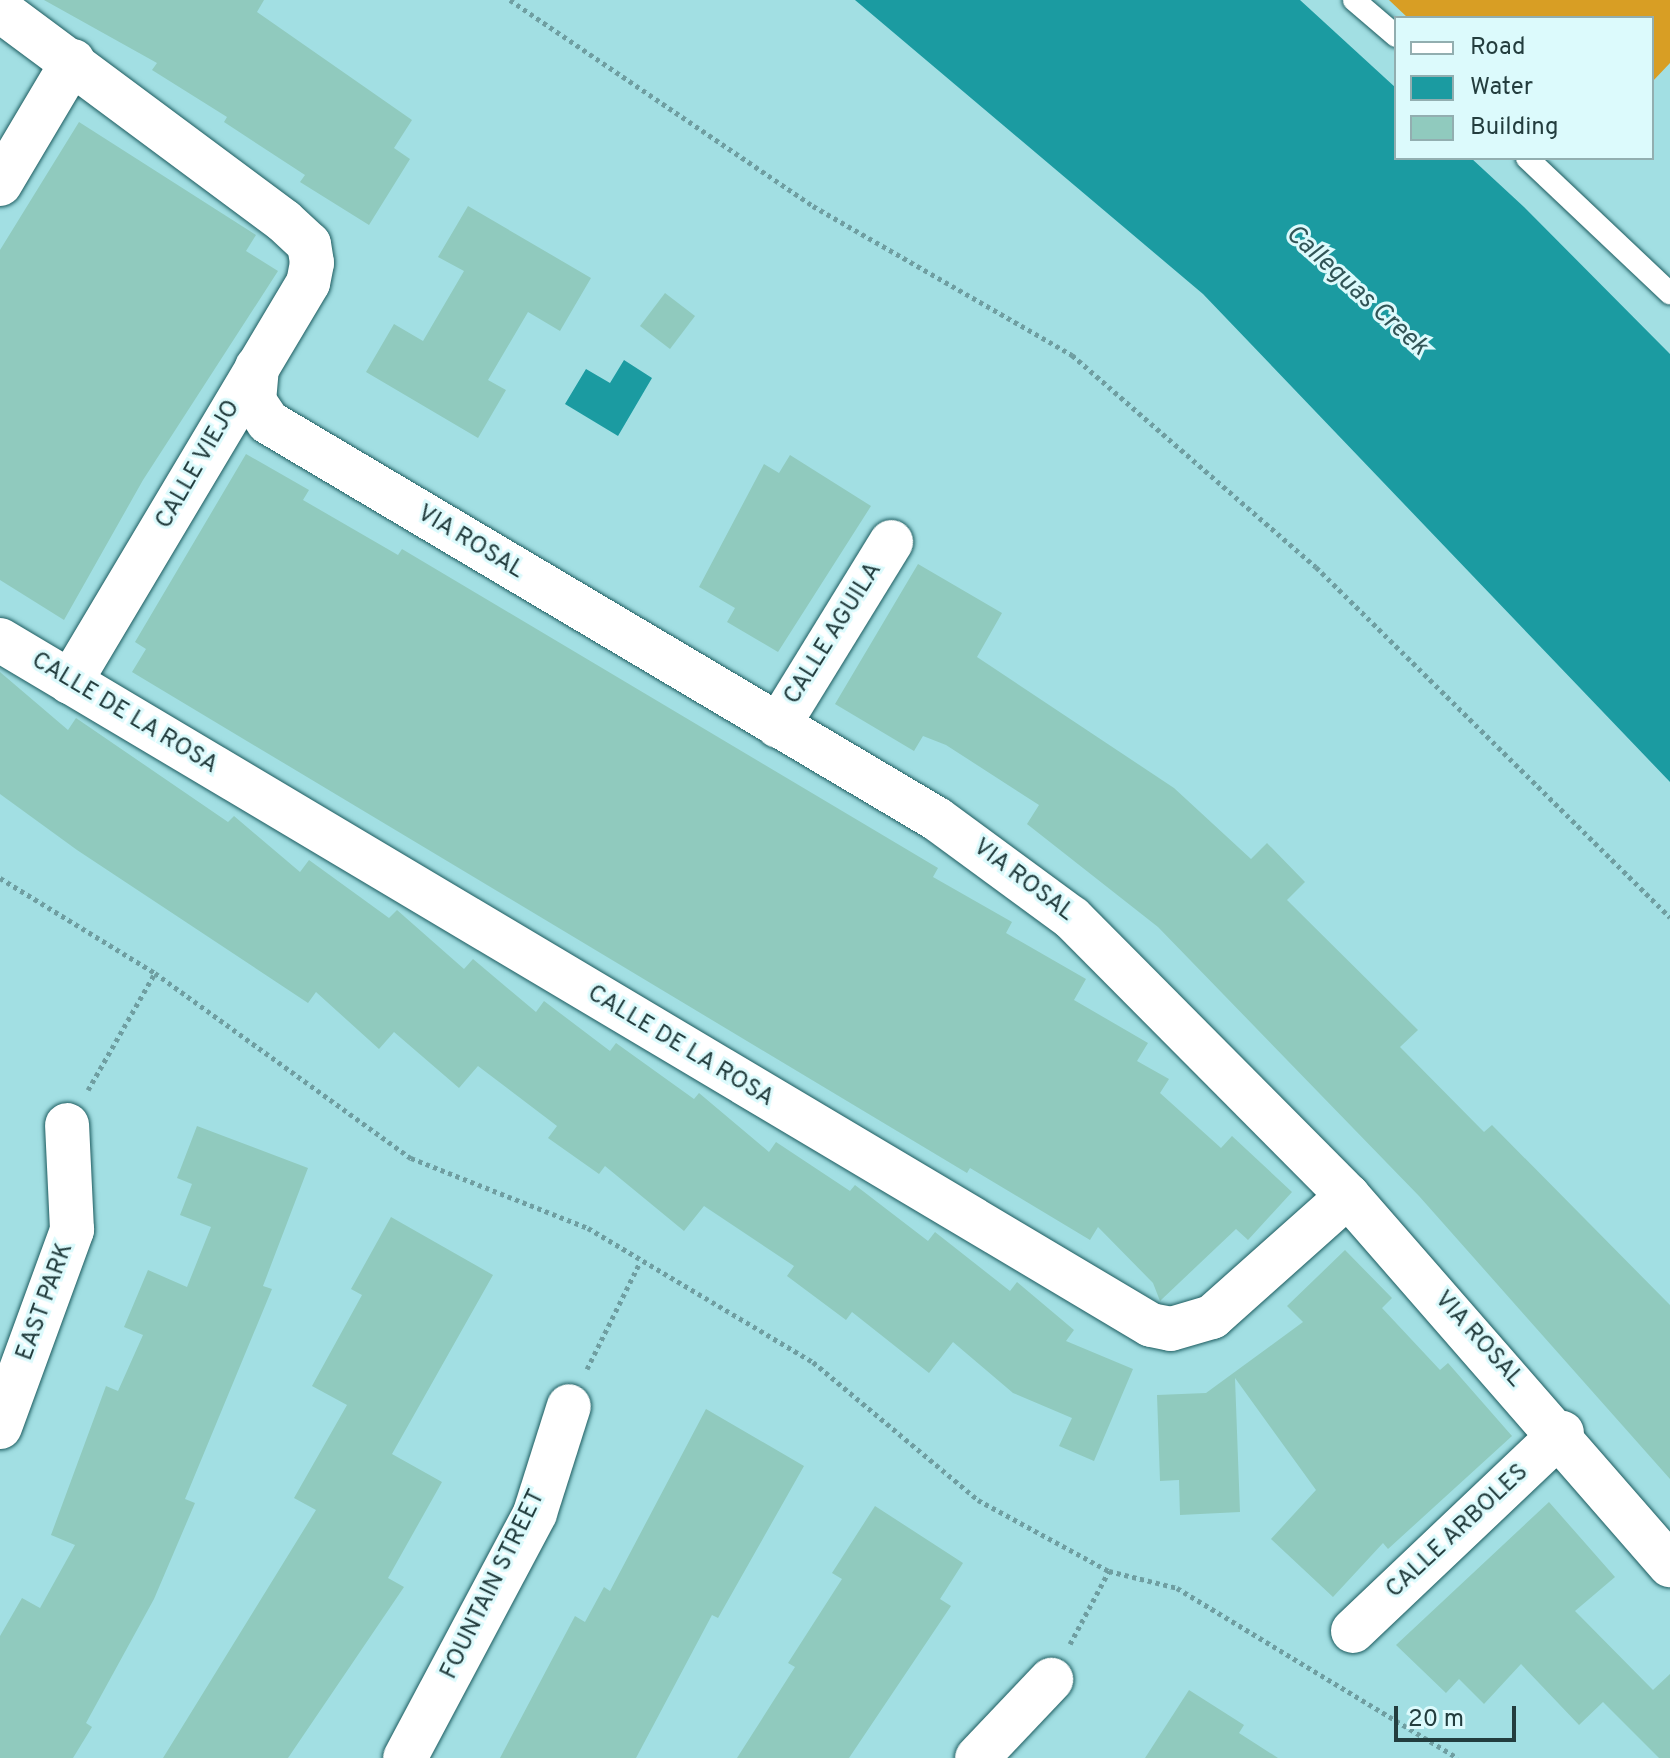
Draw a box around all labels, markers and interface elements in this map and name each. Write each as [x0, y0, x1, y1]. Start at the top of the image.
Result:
legend [1394, 16, 1654, 160]
text: Road [1470, 33, 1526, 63]
text: Water [1470, 73, 1533, 103]
text: Building [1470, 113, 1559, 143]
water label: Calleguas Creek [1278, 219, 1434, 363]
street label: CALLE VIEJO [150, 395, 248, 535]
street label: VIA ROSAL [411, 500, 529, 586]
street label: CALLE AGUILA [779, 557, 889, 711]
street label: CALLE DE LA ROSA [25, 647, 223, 781]
street label: VIA ROSAL [966, 833, 1080, 929]
street label: CALLE DE LA ROSA [581, 980, 779, 1114]
street label: EAST PARK [11, 1239, 81, 1365]
street label: VIA ROSAL [1427, 1286, 1529, 1394]
street label: CALLE ARBOLES [1381, 1459, 1535, 1605]
street label: FOUNTAIN STREET [436, 1486, 552, 1684]
scale bar [1398, 1690, 1520, 1740]
text: 20 m [1408, 1705, 1464, 1735]

